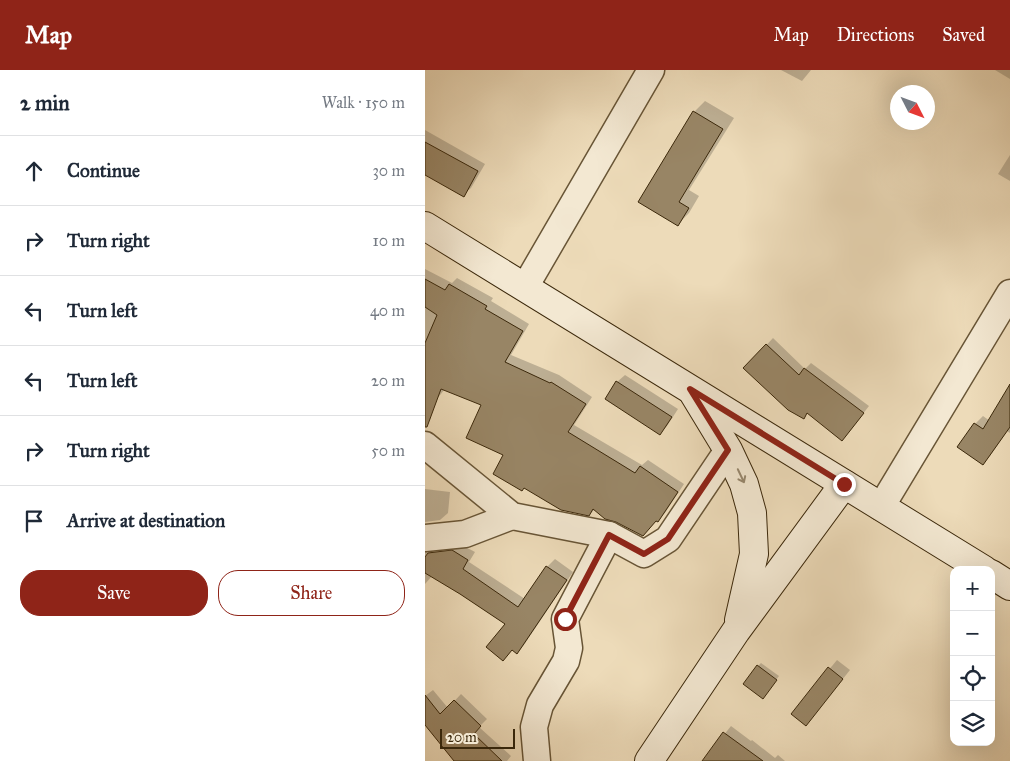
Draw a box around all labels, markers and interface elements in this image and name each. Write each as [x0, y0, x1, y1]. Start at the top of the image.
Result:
text: Map [25, 20, 72, 50]
text: Map [773, 24, 809, 46]
text: Directions [837, 24, 914, 46]
text: Saved [942, 24, 985, 46]
north arrow [890, 85, 935, 130]
text: 2 min [20, 90, 70, 116]
text: Walk · 150 m [322, 93, 405, 112]
icon: ahead [20, 157, 48, 185]
text: Continue [67, 159, 140, 182]
text: 30 m [372, 161, 405, 180]
icon: right [20, 227, 48, 255]
text: Turn right [67, 229, 150, 252]
text: 10 m [373, 231, 405, 250]
icon: left [20, 297, 48, 325]
text: Turn left [67, 299, 137, 322]
text: 40 m [370, 301, 405, 320]
icon: left [20, 367, 48, 395]
text: Turn left [67, 369, 137, 392]
text: 20 m [371, 371, 405, 390]
icon: right [20, 437, 48, 465]
text: Turn right [67, 439, 150, 462]
text: 50 m [371, 441, 405, 460]
one-way arrow [736, 469, 746, 484]
route end [833, 473, 856, 496]
icon: arrive [20, 507, 48, 535]
text: Arrive at destination [67, 509, 225, 532]
map controls [950, 566, 995, 746]
button: + [950, 566, 995, 611]
button: Save [20, 570, 208, 616]
button: Share [218, 570, 405, 616]
route start [554, 608, 577, 631]
button: − [950, 611, 995, 656]
button: locate [950, 656, 995, 701]
button: layers [950, 701, 995, 746]
scale bar [440, 726, 515, 749]
text: 20 m [447, 729, 477, 746]

